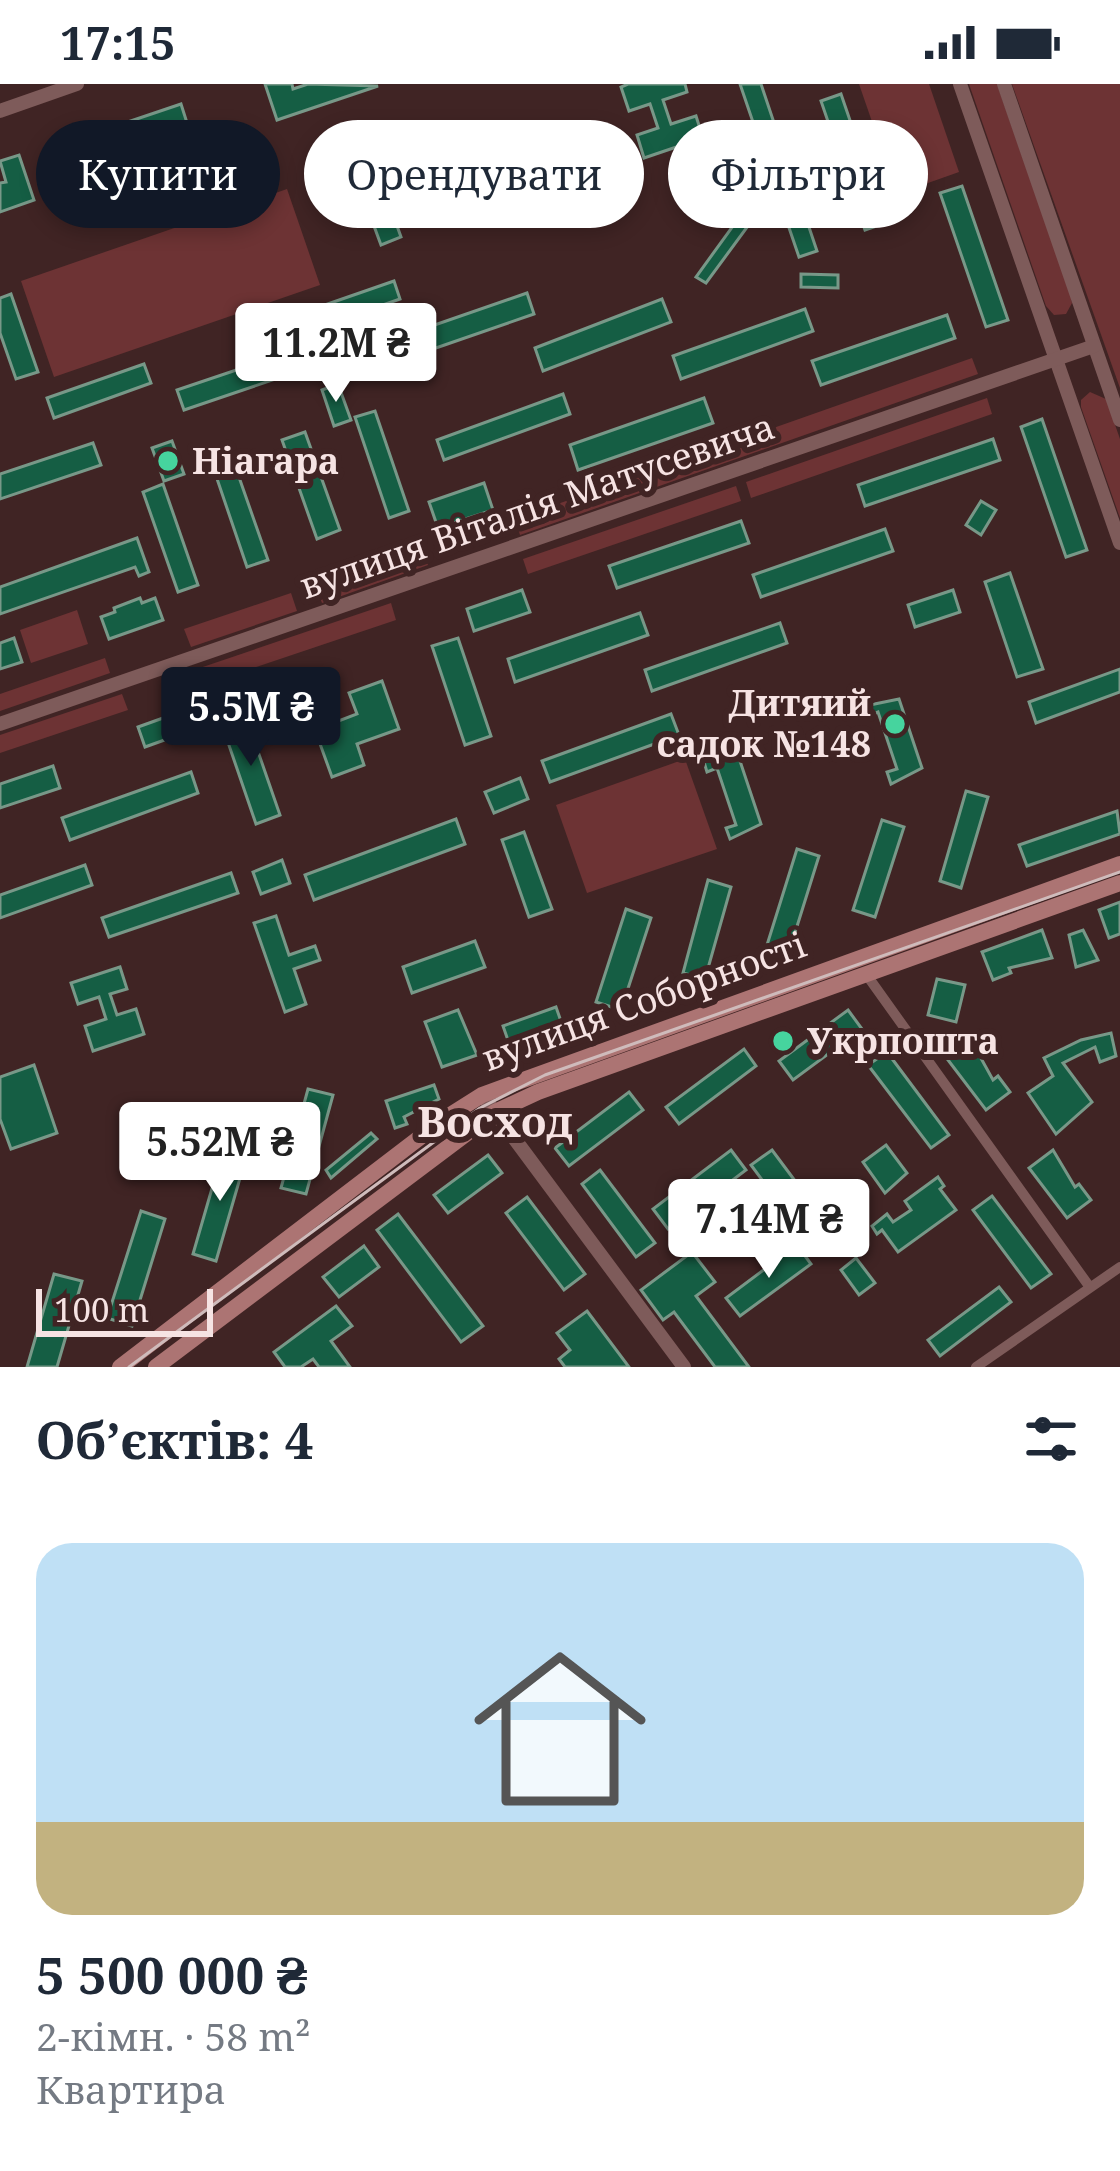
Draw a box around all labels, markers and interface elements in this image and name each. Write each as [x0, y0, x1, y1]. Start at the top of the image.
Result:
text: 17:15 [60, 12, 175, 73]
chip: Купити [36, 120, 280, 228]
chip: Орендувати [304, 120, 644, 228]
chip: Фільтри [668, 120, 928, 228]
pin: 11.2M ₴ [225, 303, 447, 405]
text: 11.2M ₴ [262, 315, 410, 368]
street label: вулиця Віталія Матусевича [293, 401, 781, 610]
place label: Ніагара [192, 436, 339, 485]
marker: Ніагара [155, 448, 181, 474]
pin: 5.5M ₴ [153, 667, 349, 769]
place label: Дитяий садок №148 [657, 678, 871, 768]
text: 5.5M ₴ [188, 679, 314, 732]
marker: Дитяий садок №148 [882, 711, 908, 737]
street label: вулиця Соборності [475, 919, 813, 1082]
place label: Укрпошта [807, 1016, 999, 1065]
marker: Укрпошта [770, 1028, 796, 1054]
district label: Восход [417, 1092, 573, 1149]
pin: 5.52M ₴ [109, 1102, 331, 1204]
text: 5.52M ₴ [146, 1114, 294, 1167]
pin: 7.14M ₴ [658, 1179, 880, 1281]
text: 7.14M ₴ [695, 1191, 843, 1244]
scale bar [36, 1283, 213, 1336]
text: 100 m [54, 1287, 149, 1332]
text: Об’єктів: 4 [36, 1404, 314, 1474]
icon: filters [1018, 1406, 1084, 1472]
icon: home [452, 1621, 668, 1837]
text: 5 500 000 ₴ [36, 1939, 307, 2009]
text: 2-кімн. · 58 m² [36, 2009, 311, 2062]
text: Квартира [36, 2062, 226, 2115]

